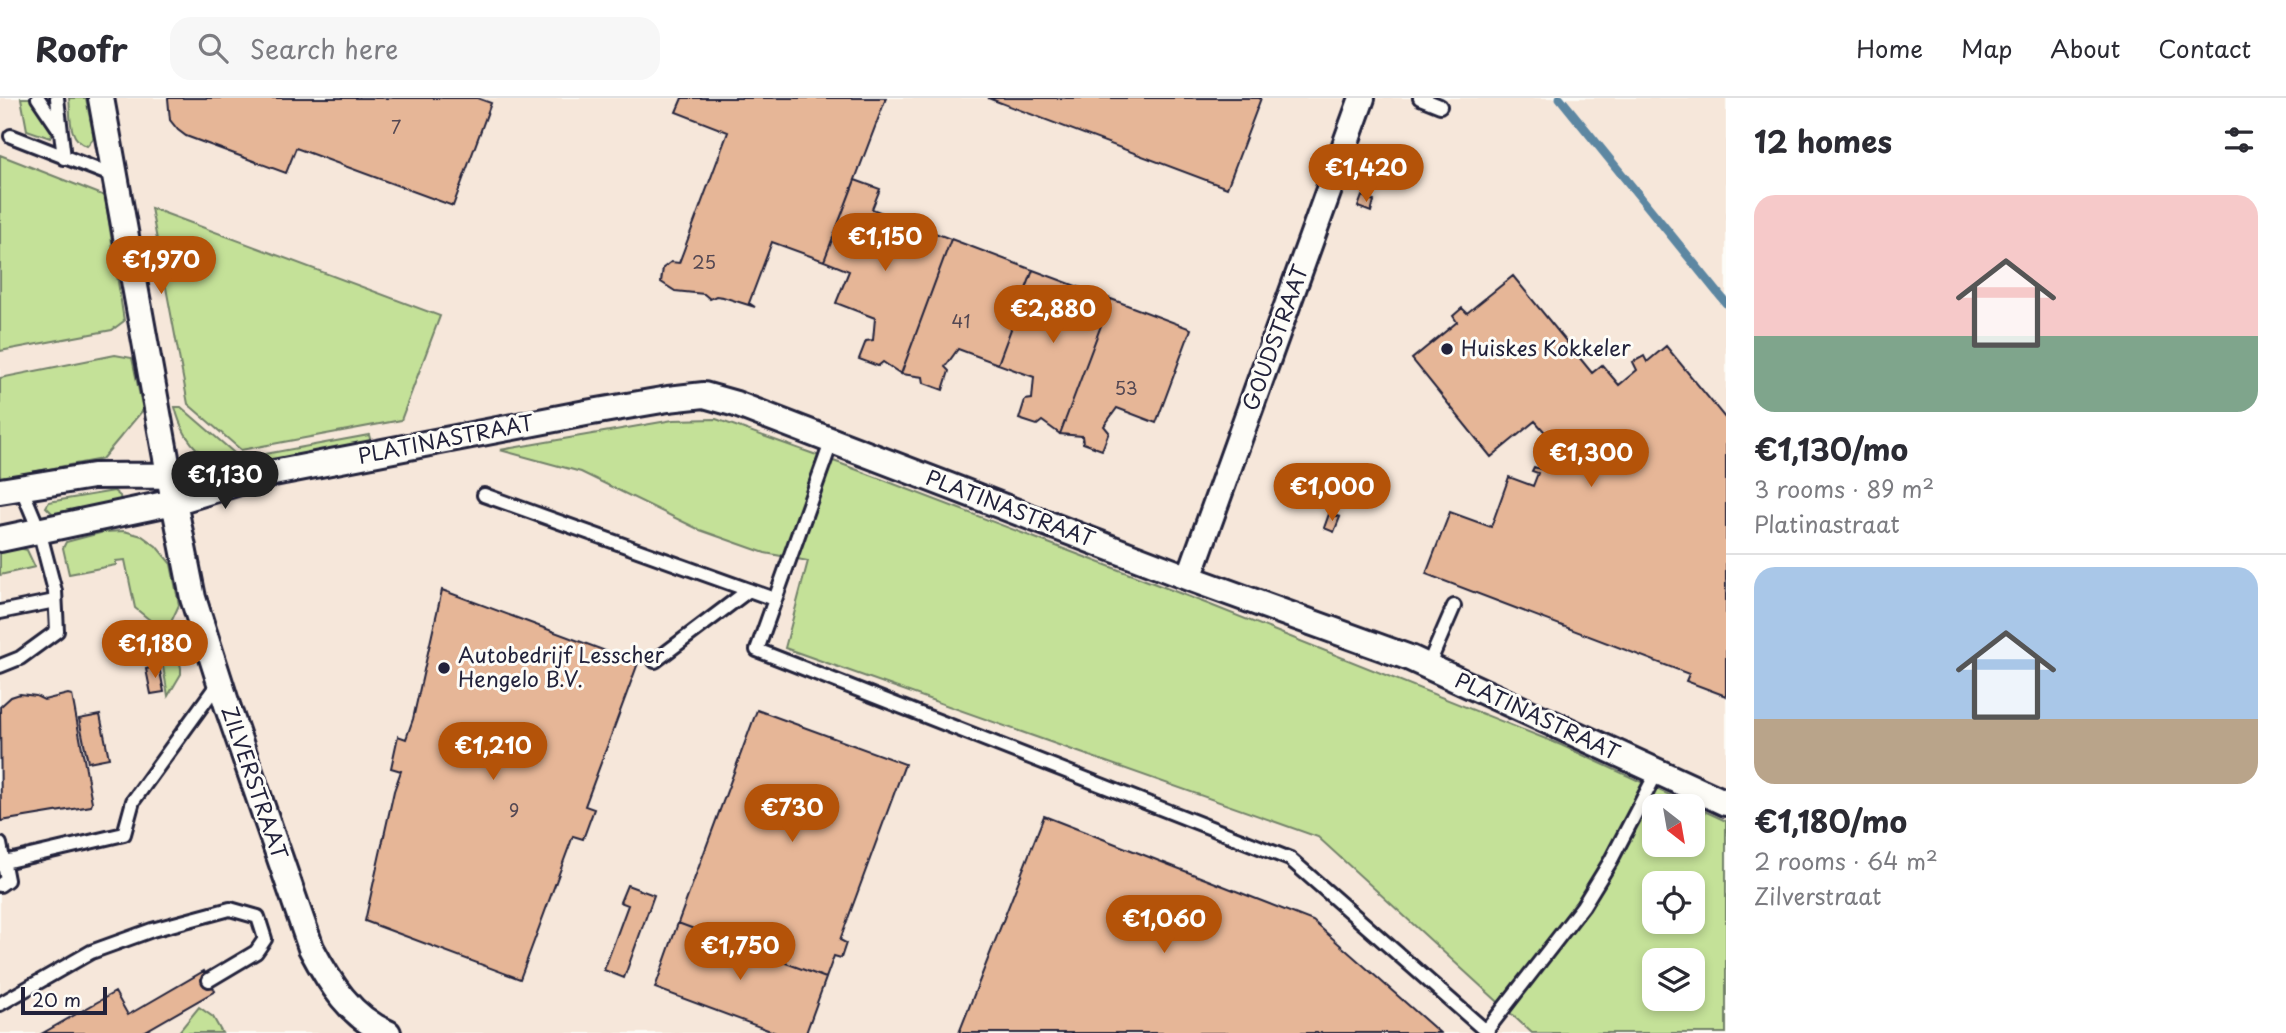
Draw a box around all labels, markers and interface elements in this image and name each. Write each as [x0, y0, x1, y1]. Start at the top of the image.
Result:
search box [170, 17, 660, 80]
text: Roofr [35, 23, 128, 73]
icon: search [194, 29, 232, 67]
text: Search here [250, 29, 398, 68]
text: Home [1856, 30, 1923, 66]
text: Map [1961, 30, 2012, 66]
text: About [2050, 30, 2120, 66]
text: Contact [2158, 30, 2251, 66]
house number: 7 [391, 113, 401, 140]
text: 12 homes [1754, 118, 1892, 163]
icon: filters [2220, 121, 2258, 159]
pin: €1,420 [1309, 144, 1423, 204]
text: €1,420 [1325, 149, 1407, 184]
pin: €1,150 [828, 214, 942, 273]
text: €1,150 [848, 218, 922, 253]
pin: €1,970 [104, 236, 218, 296]
icon: home [1943, 240, 2069, 366]
text: €1,970 [122, 241, 200, 276]
house number: 25 [692, 248, 716, 275]
street label: GOUDSTRAAT [1233, 259, 1316, 415]
pin: €2,880 [996, 286, 1110, 345]
text: €2,880 [1010, 290, 1096, 325]
house number: 41 [952, 307, 970, 334]
place label: Huiskes Kokkeler [1461, 331, 1631, 363]
marker: Huiskes Kokkeler [1439, 341, 1455, 357]
house number: 53 [1114, 374, 1138, 401]
street label: PLATINASTRAAT [355, 405, 537, 471]
text: €1,130/mo [1754, 426, 1908, 471]
pin: €1,300 [1534, 430, 1648, 489]
text: €1,300 [1549, 434, 1633, 469]
pin: €1,130 [168, 452, 282, 511]
text: €1,130 [187, 456, 263, 491]
street label: PLATINASTRAAT [922, 460, 1100, 554]
pin: €1,000 [1275, 464, 1389, 523]
text: €1,000 [1290, 468, 1374, 503]
text: 3 rooms · 89 m² [1754, 471, 1934, 506]
text: Platinastraat [1754, 506, 1900, 541]
icon: home [1943, 612, 2069, 738]
pin: €1,180 [98, 620, 212, 680]
text: €1,180 [118, 625, 192, 660]
place label: Autobedrijf Lesscher Hengelo B.V. [458, 638, 665, 694]
marker: Autobedrijf Lesscher Hengelo B.V. [436, 660, 452, 676]
street label: PLATINASTRAAT [1450, 663, 1626, 768]
street label: ZILVERSTRAAT [215, 701, 297, 864]
pin: €1,210 [436, 722, 550, 782]
text: €1,210 [454, 727, 532, 762]
pin: €730 [751, 784, 833, 844]
text: €730 [760, 789, 824, 824]
north arrow [1642, 794, 1704, 858]
map controls [1642, 794, 1705, 1011]
house number: 9 [509, 796, 519, 823]
text: €1,180/mo [1754, 798, 1907, 843]
text: 2 rooms · 64 m² [1754, 843, 1938, 878]
button: locate [1642, 871, 1705, 934]
text: Zilverstraat [1754, 878, 1881, 913]
pin: €1,060 [1107, 896, 1221, 955]
text: €1,060 [1122, 900, 1206, 935]
pin: €1,750 [683, 922, 797, 982]
text: €1,750 [700, 927, 780, 962]
button: layers [1642, 948, 1705, 1011]
scale bar [21, 984, 107, 1016]
text: 20 m [32, 985, 81, 1013]

